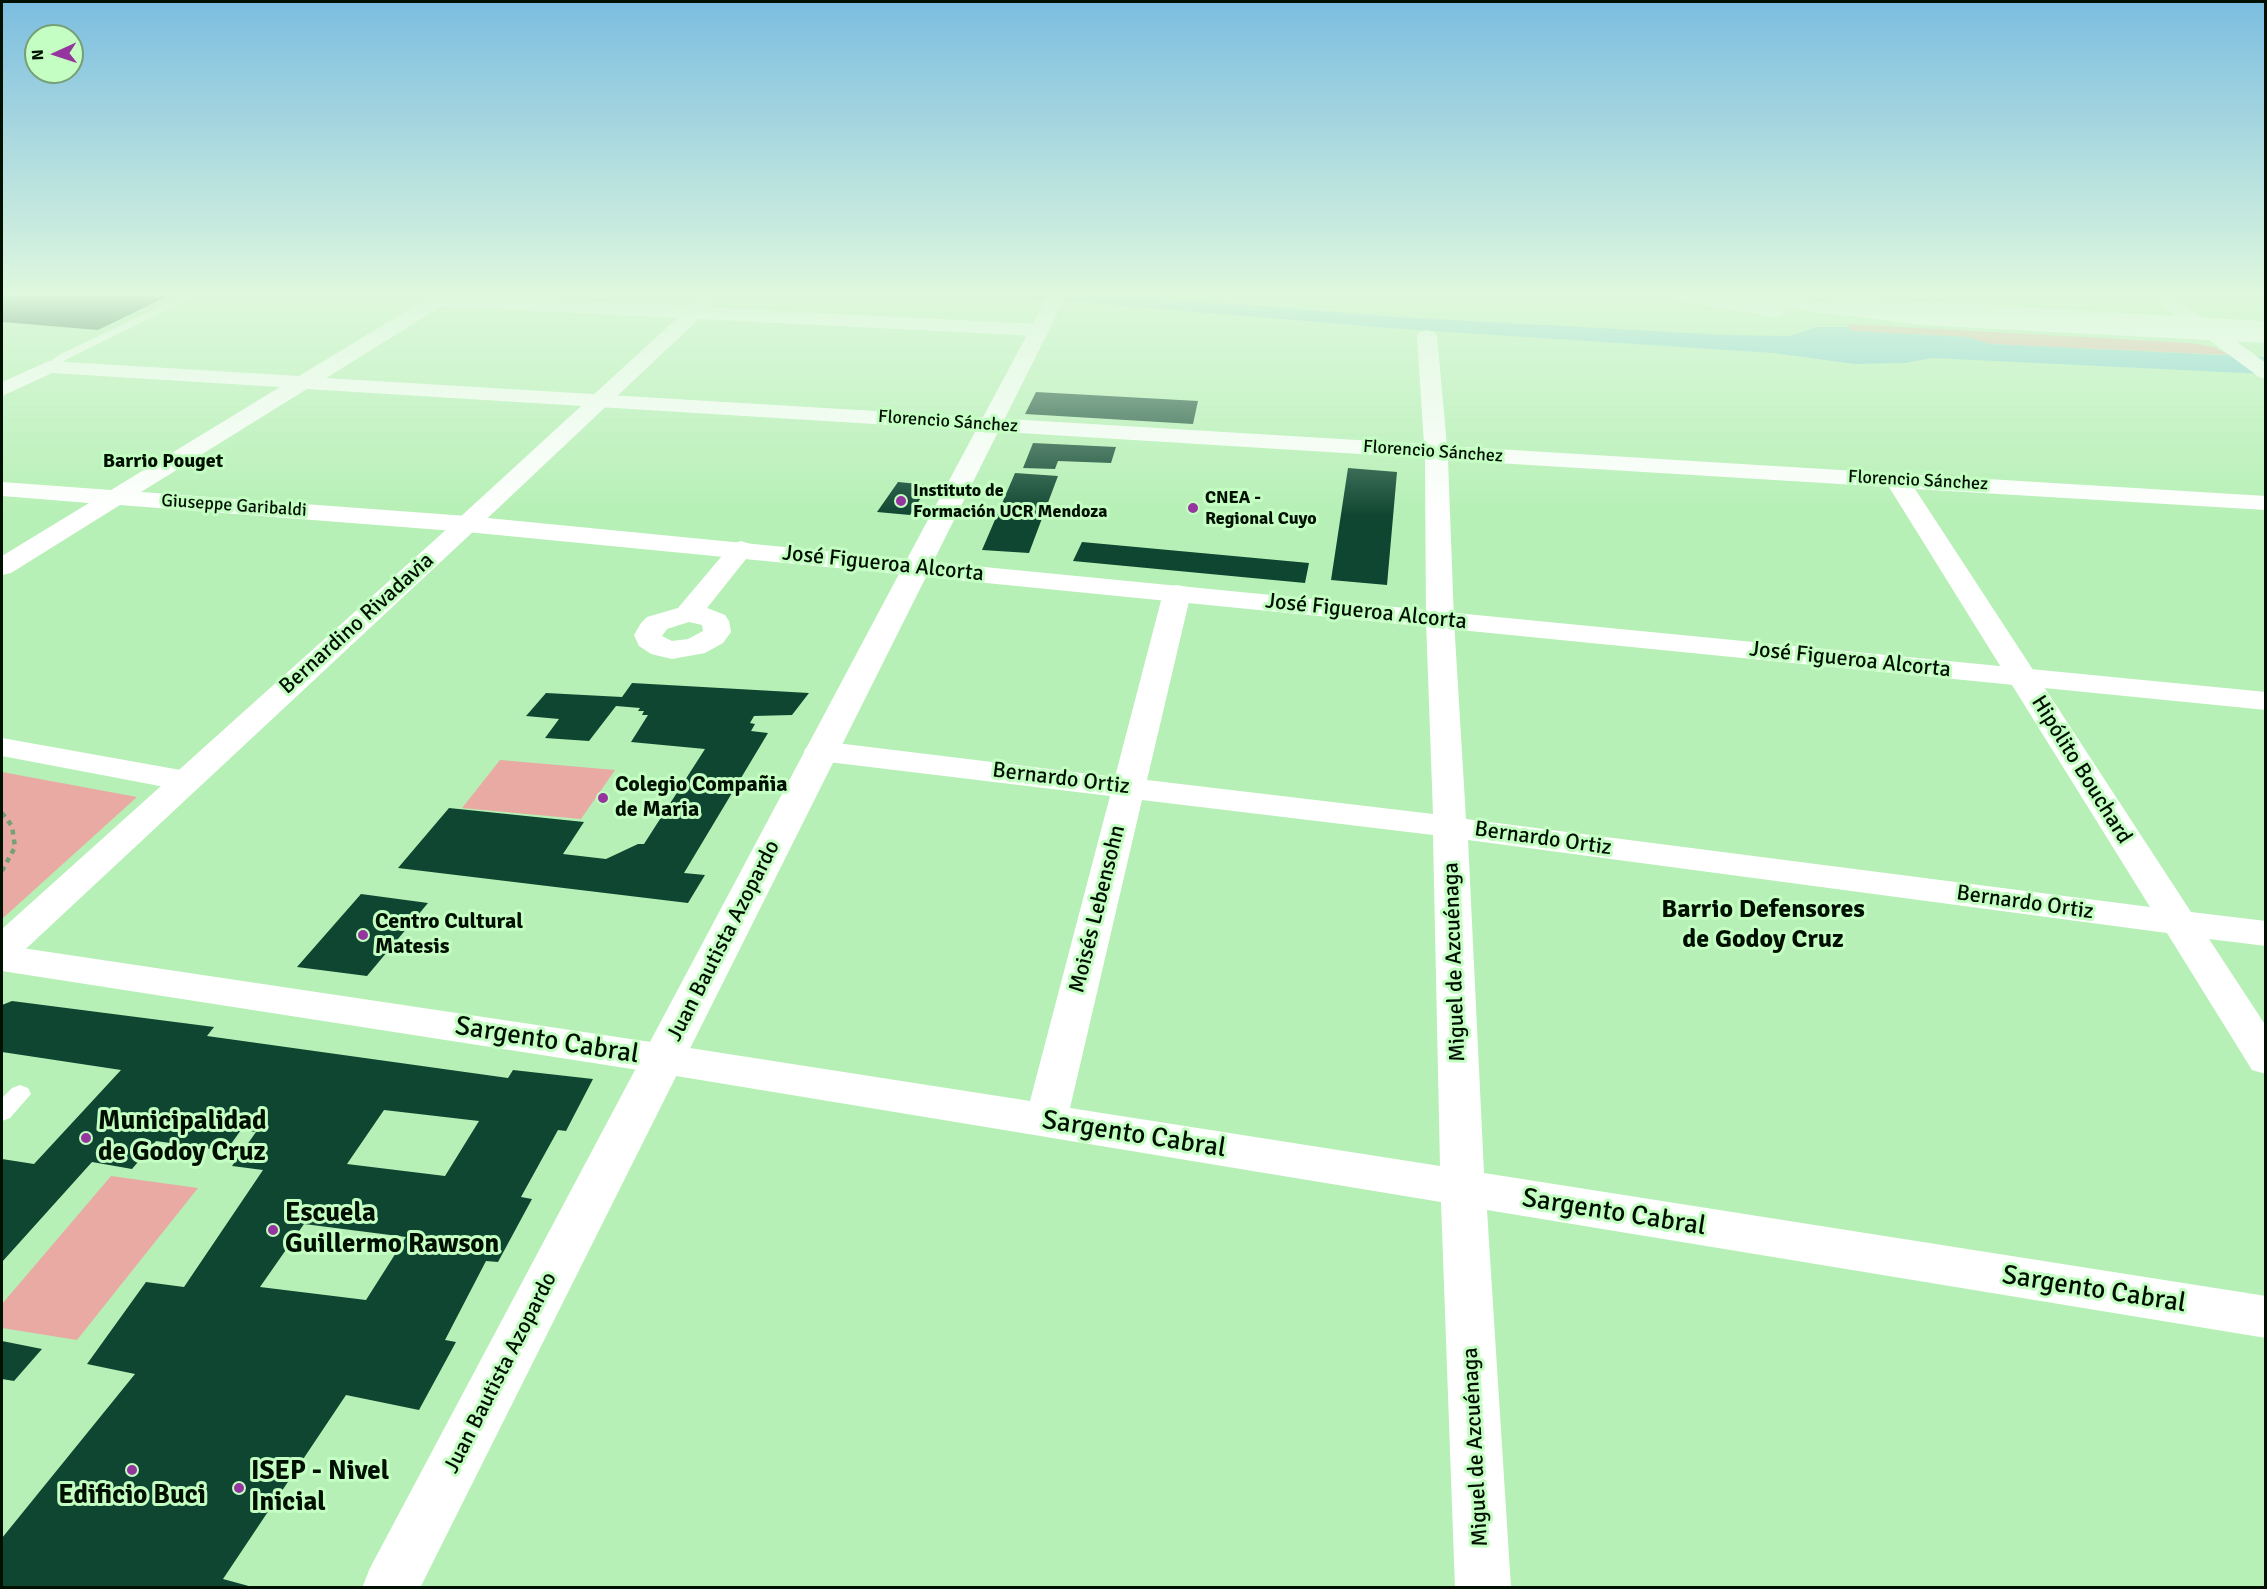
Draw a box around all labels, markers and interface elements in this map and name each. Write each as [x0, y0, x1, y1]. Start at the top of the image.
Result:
north arrow [24, 24, 84, 84]
text: N [28, 49, 48, 61]
street label: Florencio Sánchez [877, 406, 1019, 438]
street label: Florencio Sánchez [1362, 436, 1504, 468]
district label: Barrio Pouget [103, 450, 223, 474]
street label: Florencio Sánchez [1847, 467, 1989, 495]
place label: Instituto de Formación UCR Mendoza [913, 480, 1108, 522]
place label: CNEA - Regional Cuyo [1205, 487, 1317, 530]
street label: Giuseppe Garibaldi [160, 490, 308, 522]
marker: Instituto de Formación UCR Mendoza [894, 494, 908, 508]
marker: CNEA - Regional Cuyo [1186, 501, 1200, 515]
street label: José Figueroa Alcorta [781, 540, 985, 588]
street label: Bernardino Rivadavia [274, 548, 440, 700]
street label: José Figueroa Alcorta [1264, 588, 1468, 636]
street label: José Figueroa Alcorta [1748, 636, 1952, 684]
street label: Hipólito Bouchard [2025, 691, 2137, 849]
street label: Bernardo Ortiz [991, 757, 1131, 801]
place label: Colegio Compañia de Maria [615, 772, 788, 824]
marker: Colegio Compañia de Maria [596, 791, 610, 805]
street label: Bernardo Ortiz [1473, 816, 1613, 862]
street label: Moisés Lebensohn [1064, 822, 1132, 996]
street label: Juan Bautista Azopardo [662, 836, 786, 1046]
street label: Miguel de Azcuénaga [1438, 862, 1472, 1062]
street label: Bernardo Ortiz [1955, 880, 2095, 926]
district label: Barrio Defensores de Godoy Cruz [1661, 894, 1865, 956]
place label: Centro Cultural Matesis [375, 909, 523, 960]
marker: Centro Cultural Matesis [356, 928, 370, 942]
street label: Sargento Cabral [453, 1010, 641, 1072]
street label: Sargento Cabral [1040, 1104, 1228, 1166]
place label: Municipalidad de Godoy Cruz [98, 1106, 267, 1169]
marker: Municipalidad de Godoy Cruz [79, 1131, 93, 1145]
street label: Sargento Cabral [1520, 1182, 1708, 1244]
place label: Escuela Guillermo Rawson [285, 1198, 499, 1261]
marker: Escuela Guillermo Rawson [266, 1223, 280, 1237]
street label: Sargento Cabral [2000, 1259, 2188, 1321]
street label: Juan Bautista Azopardo [439, 1268, 563, 1478]
street label: Miguel de Azcuénaga [1458, 1347, 1494, 1547]
place label: ISEP - Nivel Inicial [251, 1456, 389, 1519]
marker: Edificio Buci [125, 1463, 139, 1477]
place label: Edificio Buci [58, 1480, 206, 1512]
marker: ISEP - Nivel Inicial [232, 1481, 246, 1495]

